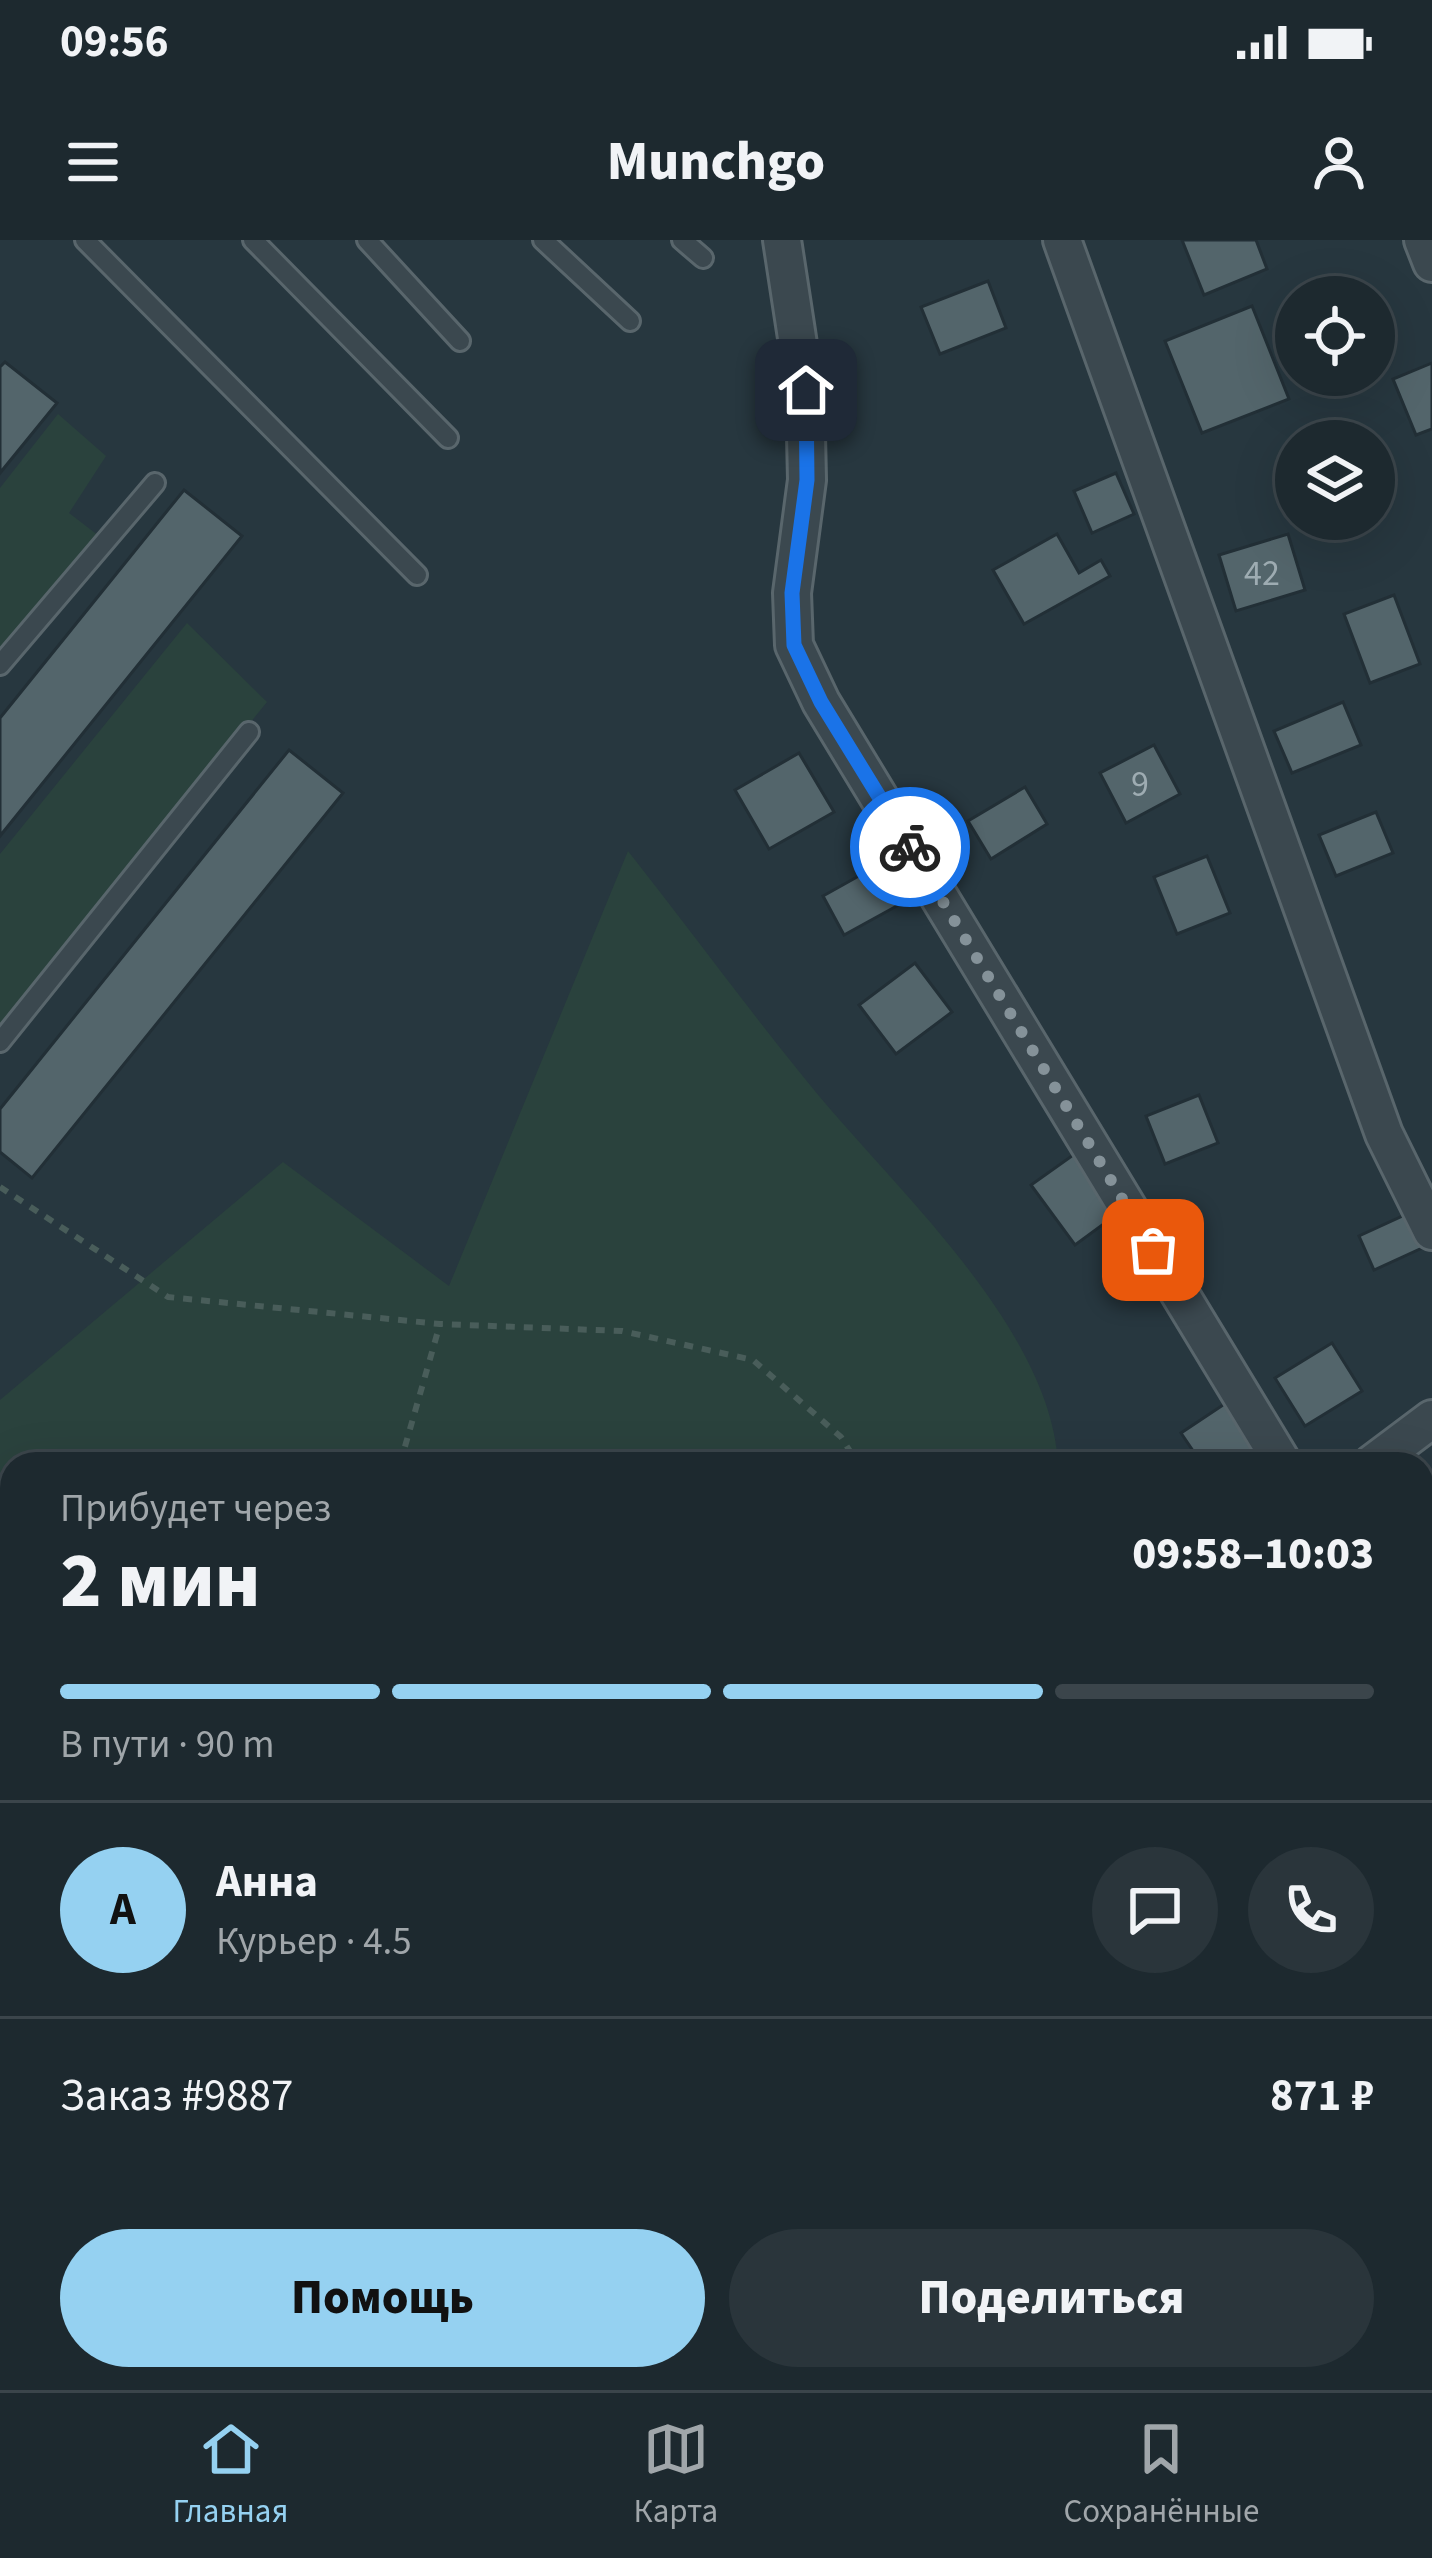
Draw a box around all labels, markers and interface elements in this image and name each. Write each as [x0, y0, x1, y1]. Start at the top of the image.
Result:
text: 09:56 [60, 10, 169, 74]
text: Munchgo [607, 124, 825, 201]
icon: menu [60, 129, 126, 195]
icon: person [1306, 129, 1372, 195]
map controls [1275, 276, 1395, 540]
button: locate [1275, 276, 1395, 396]
pin [755, 339, 857, 441]
icon: home [773, 357, 839, 423]
button: layers [1275, 420, 1395, 540]
house number: 42 [1244, 548, 1280, 599]
house number: 9 [1131, 759, 1149, 810]
courier [850, 787, 970, 907]
icon: bike [877, 814, 943, 880]
pin [1102, 1199, 1204, 1301]
icon: bag [1120, 1217, 1186, 1283]
text: Прибудет через [60, 1481, 331, 1537]
text: 09:58–10:03 [1132, 1522, 1374, 1586]
text: 2 мин [60, 1526, 261, 1637]
text: В пути · 90 m [60, 1717, 275, 1773]
button: chat [1092, 1847, 1218, 1973]
button: phone [1248, 1847, 1374, 1973]
text: Анна [216, 1850, 318, 1914]
text: А [110, 1878, 136, 1942]
text: Курьер · 4.5 [216, 1914, 412, 1970]
text: Заказ #9887 [60, 2064, 293, 2128]
text: 871 ₽ [1270, 2064, 1374, 2128]
button: Помощь [60, 2229, 705, 2367]
button: Поделиться [729, 2229, 1374, 2367]
tab: Главная [173, 2416, 288, 2535]
tab: Карта [634, 2416, 718, 2535]
tab: Сохранённые [1063, 2416, 1259, 2535]

